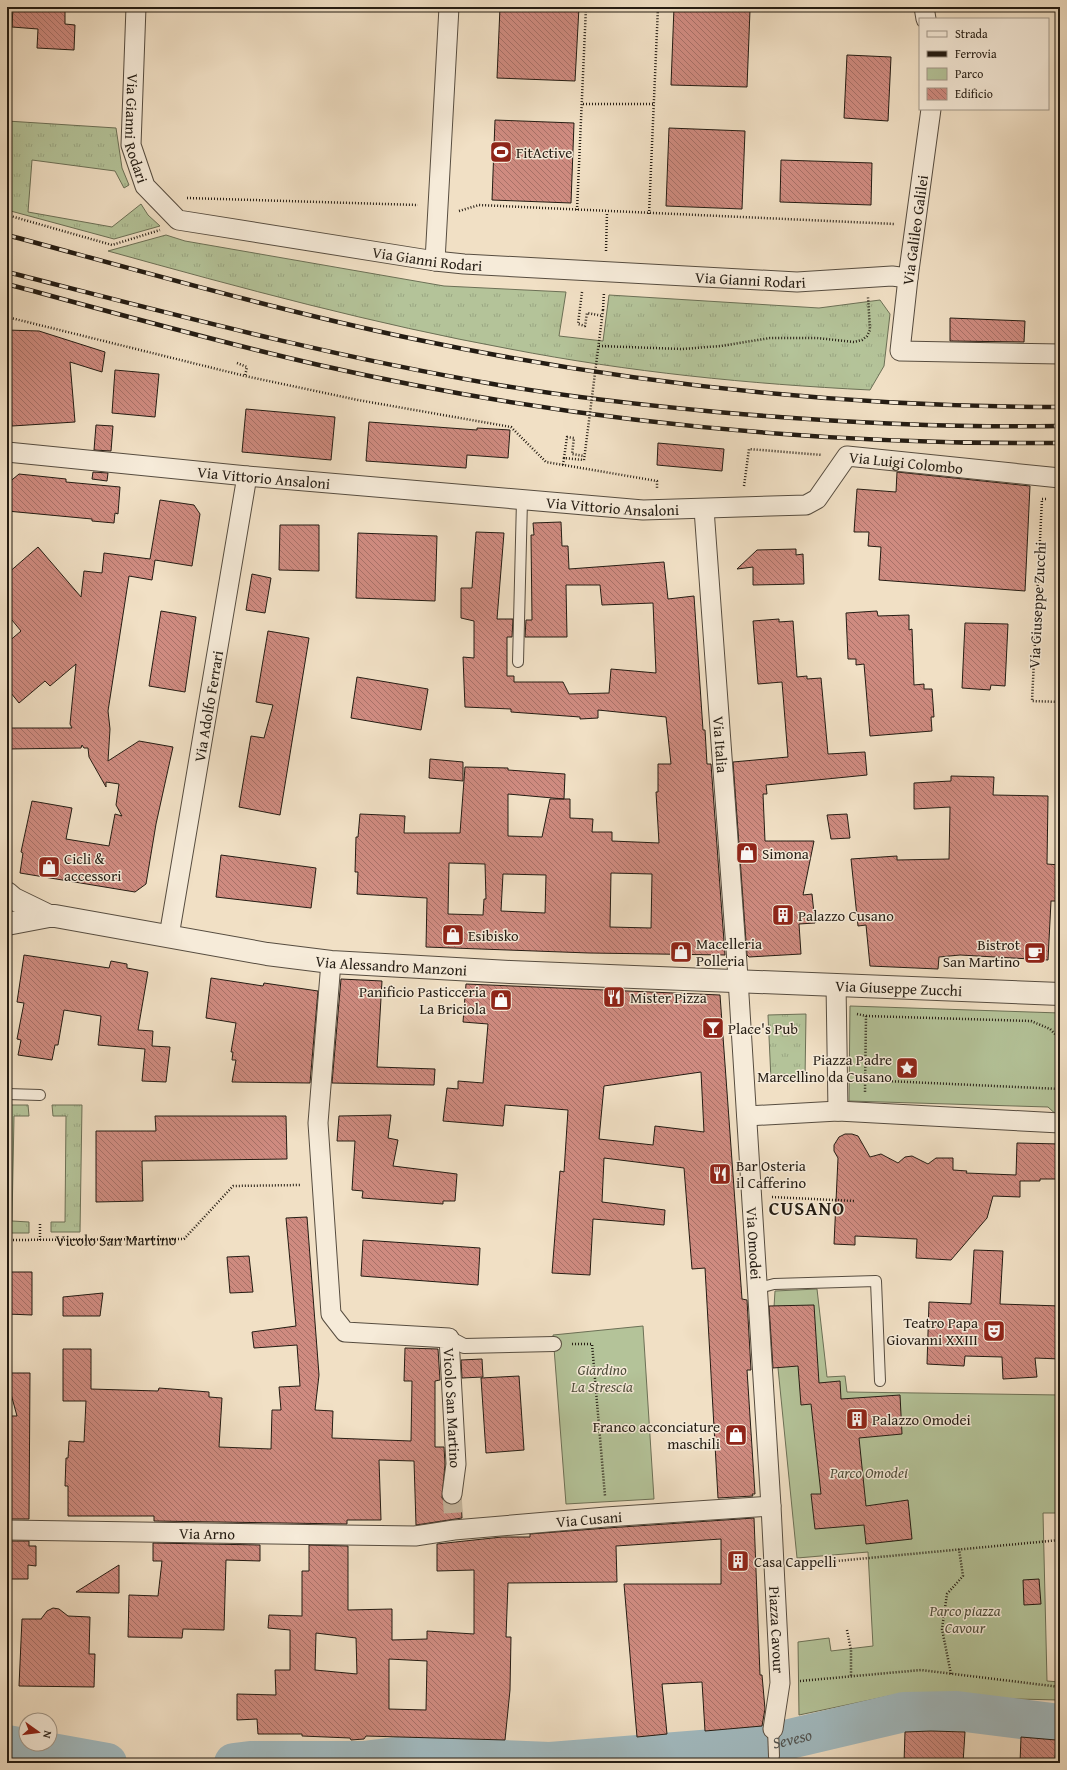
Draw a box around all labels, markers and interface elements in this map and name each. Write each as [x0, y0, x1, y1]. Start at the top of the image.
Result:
legend [919, 18, 1049, 110]
text: Strada [955, 25, 988, 42]
text: Ferrovia [955, 45, 997, 62]
text: Parco [955, 65, 983, 82]
street label: Via Gianni Rodari [120, 73, 154, 186]
text: Edificio [955, 85, 993, 102]
sports icon: FitActive [488, 139, 514, 165]
place label: FitActive [516, 142, 572, 163]
street label: Via Galileo Galilei [897, 174, 933, 286]
street label: Via Gianni Rodari [371, 241, 483, 275]
street label: Via Gianni Rodari [694, 266, 806, 293]
street label: Via Luigi Colombo [848, 446, 964, 478]
street label: Via Vittorio Ansaloni [196, 461, 331, 494]
street label: Via Vittorio Ansaloni [545, 491, 679, 521]
street label: Via Giuseppe Zucchi [1023, 541, 1051, 669]
street label: Via Adolfo Ferrari [188, 649, 228, 764]
street label: Via Italia [709, 715, 734, 774]
shop icon: Simona [734, 840, 760, 866]
place label: Simona [762, 843, 809, 864]
place label: Cicli & accessori [64, 848, 121, 886]
shop icon: Cicli & accessori [36, 854, 62, 880]
building icon: Palazzo Cusano [770, 902, 796, 928]
place label: Palazzo Cusano [798, 905, 894, 926]
shop icon: Esibisko [440, 922, 466, 948]
place label: Esibisko [468, 925, 519, 946]
place label: Macelleria Polleria [696, 933, 762, 971]
place label: Bistrot San Martino [943, 934, 1021, 972]
shop icon: Macelleria Polleria [668, 939, 694, 965]
cafe icon: Bistrot San Martino [1022, 940, 1048, 966]
street label: Via Alessandro Manzoni [314, 950, 468, 980]
street label: Via Giuseppe Zucchi [835, 975, 963, 1001]
place label: Panificio Pasticceria La Briciola [359, 981, 486, 1019]
restaurant icon: Mister Pizza [601, 984, 627, 1010]
shop icon: Panificio Pasticceria La Briciola [488, 987, 514, 1013]
place label: Mister Pizza [630, 987, 707, 1008]
bar icon: Place's Pub [700, 1015, 726, 1041]
place label: Place's Pub [728, 1018, 798, 1039]
place label: Piazza Padre Marcellino da Cusano [757, 1049, 892, 1087]
place icon: Piazza Padre Marcellino da Cusano [894, 1055, 920, 1081]
place label: Bar Osteria il Cafferino [736, 1155, 806, 1193]
restaurant icon: Bar Osteria il Cafferino [707, 1161, 733, 1187]
district label: CUSANO [769, 1194, 845, 1222]
street label: Via Omodei [742, 1206, 767, 1280]
street label: Vicolo San Martino [55, 1229, 177, 1250]
place label: Teatro Papa Giovanni XXIII [887, 1312, 978, 1350]
theatre icon: Teatro Papa Giovanni XXIII [981, 1318, 1007, 1344]
street label: Vicolo San Martino [439, 1347, 467, 1470]
park label: Giardino La Strescia [570, 1359, 633, 1397]
building icon: Palazzo Omodei [844, 1406, 870, 1432]
place label: Palazzo Omodei [872, 1409, 971, 1430]
place label: Franco acconciature maschili [593, 1416, 720, 1454]
shop icon: Franco acconciature maschili [723, 1422, 749, 1448]
park label: Parco Omodei [829, 1462, 908, 1483]
street label: Via Cusani [555, 1505, 623, 1532]
street label: Via Arno [179, 1522, 235, 1544]
building icon: Casa Cappelli [725, 1548, 751, 1574]
place label: Casa Cappelli [754, 1551, 837, 1572]
street label: Piazza Cavour [765, 1586, 790, 1674]
park label: Parco piazza Cavour [928, 1600, 1001, 1638]
north arrow [18, 1712, 58, 1752]
water label: Seveso [770, 1722, 814, 1755]
text: N [39, 1729, 56, 1741]

